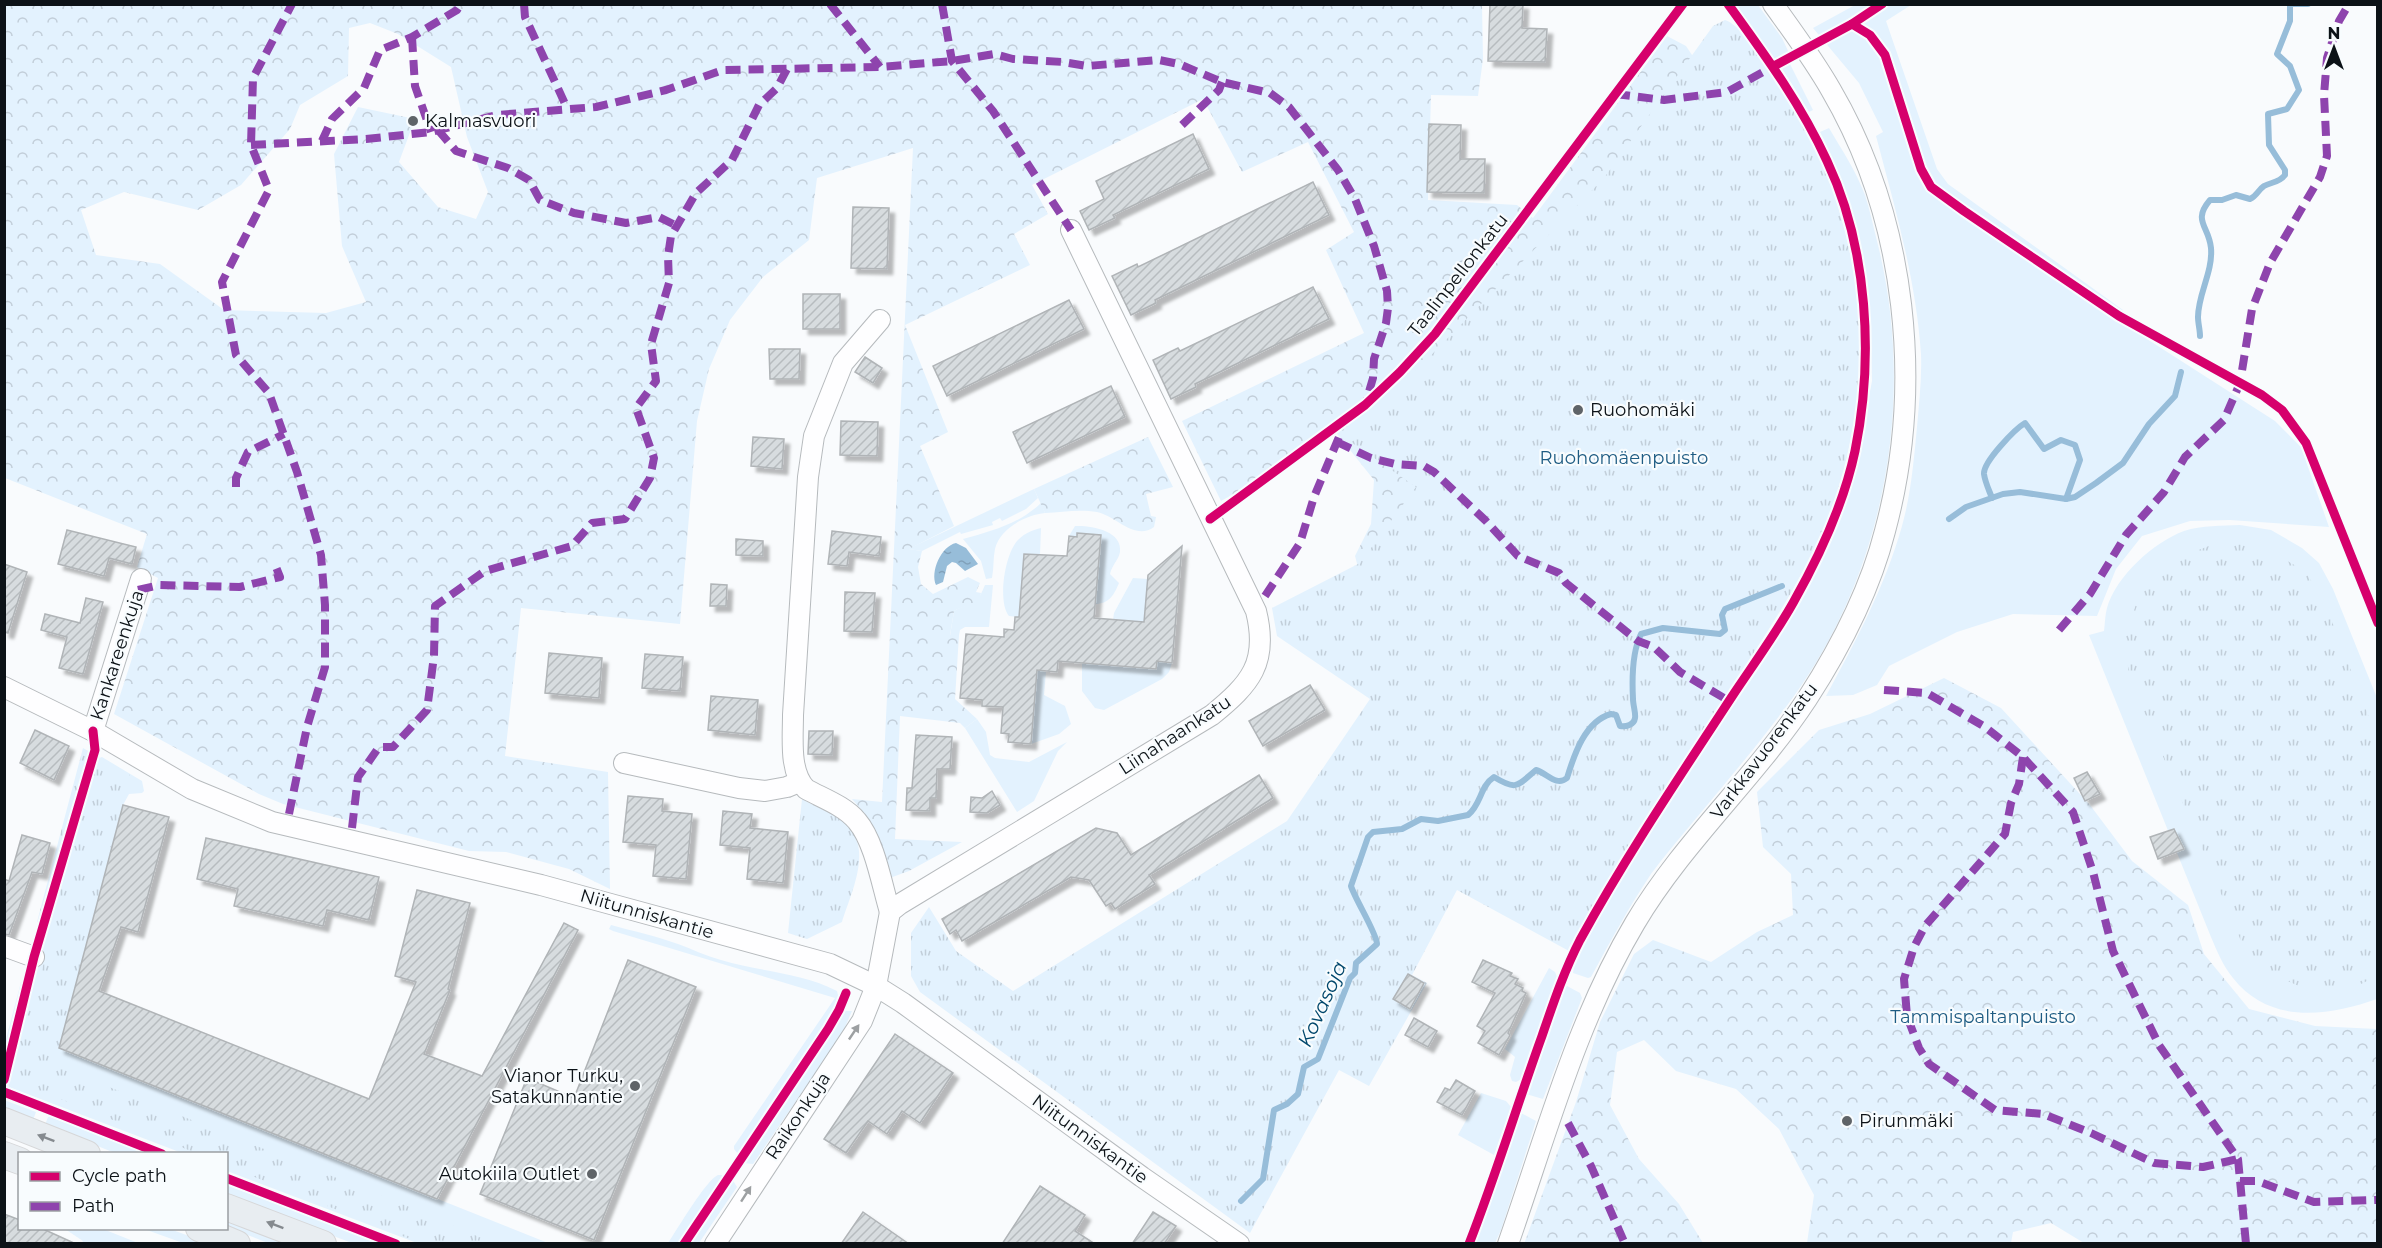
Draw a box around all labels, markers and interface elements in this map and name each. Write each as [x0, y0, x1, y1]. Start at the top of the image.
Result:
north arrow [2304, 18, 2364, 78]
text: N [2328, 24, 2340, 43]
place label: Kalmasvuori [425, 110, 536, 132]
marker: Kalmasvuori [406, 114, 420, 128]
street label: Taalinpellonkatu [1403, 209, 1513, 341]
place label: Ruohomäki [1590, 399, 1695, 421]
marker: Ruohomäki [1571, 403, 1585, 417]
park label: Ruohomäenpuisto [1540, 447, 1708, 469]
street label: Kankareenkuja [86, 587, 148, 723]
street label: Varkkavuorenkatu [1706, 679, 1822, 823]
street label: Liinahaankatu [1115, 691, 1235, 779]
street label: Niitunniskantie [578, 884, 716, 944]
water label: Kovasoja [1292, 957, 1352, 1051]
park label: Tammispaltanpuisto [1890, 1006, 2076, 1028]
one-way arrow [849, 1024, 860, 1040]
place label: Vianor Turku, Satakunnantie [491, 1065, 623, 1108]
street label: Raikonkuja [761, 1068, 835, 1164]
marker: Vianor Turku, Satakunnantie [628, 1079, 642, 1093]
street label: Niitunniskantie [1028, 1090, 1152, 1189]
place label: Pirunmäki [1859, 1110, 1954, 1132]
marker: Pirunmäki [1840, 1114, 1854, 1128]
one-way arrow [36, 1132, 54, 1142]
legend [18, 1152, 228, 1230]
place label: Autokiila Outlet [439, 1163, 580, 1185]
text: Cycle path [72, 1165, 167, 1187]
marker: Autokiila Outlet [585, 1167, 599, 1181]
one-way arrow [741, 1186, 752, 1203]
text: Path [72, 1195, 115, 1217]
one-way arrow [266, 1220, 284, 1229]

